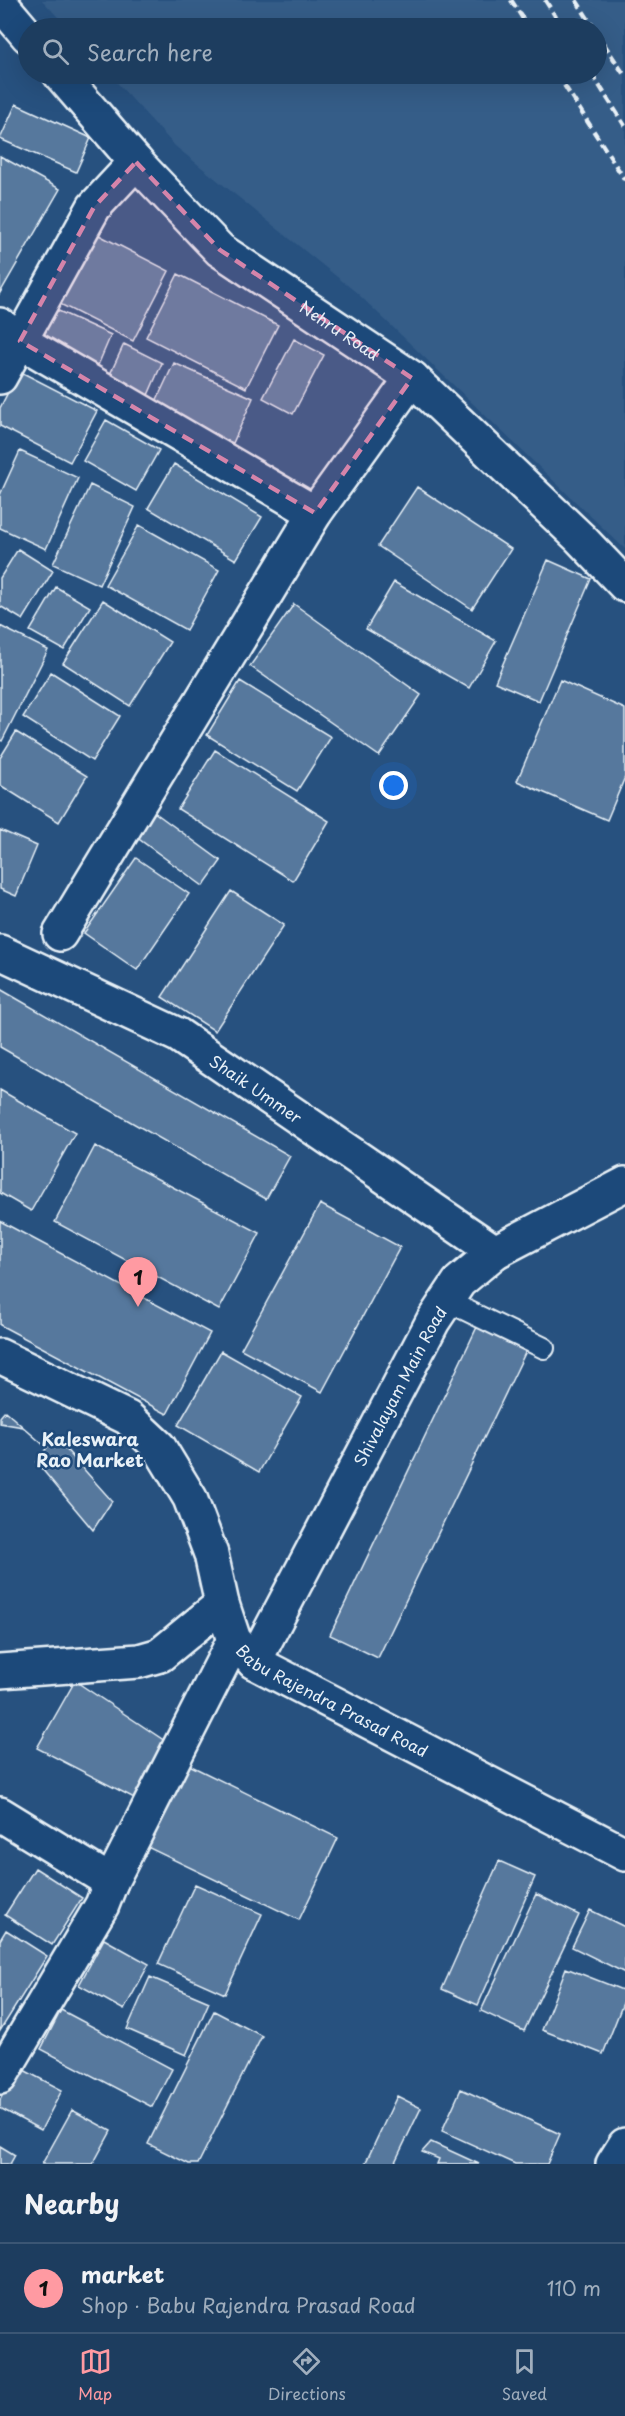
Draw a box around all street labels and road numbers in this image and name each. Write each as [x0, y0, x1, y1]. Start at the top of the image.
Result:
street label: Nehru Road [295, 294, 385, 365]
street label: Shaik Ummer [205, 1048, 308, 1129]
street label: Shivalayam Main Road [347, 1301, 452, 1470]
street label: Babu Rajendra Prasad Road [231, 1638, 433, 1762]

